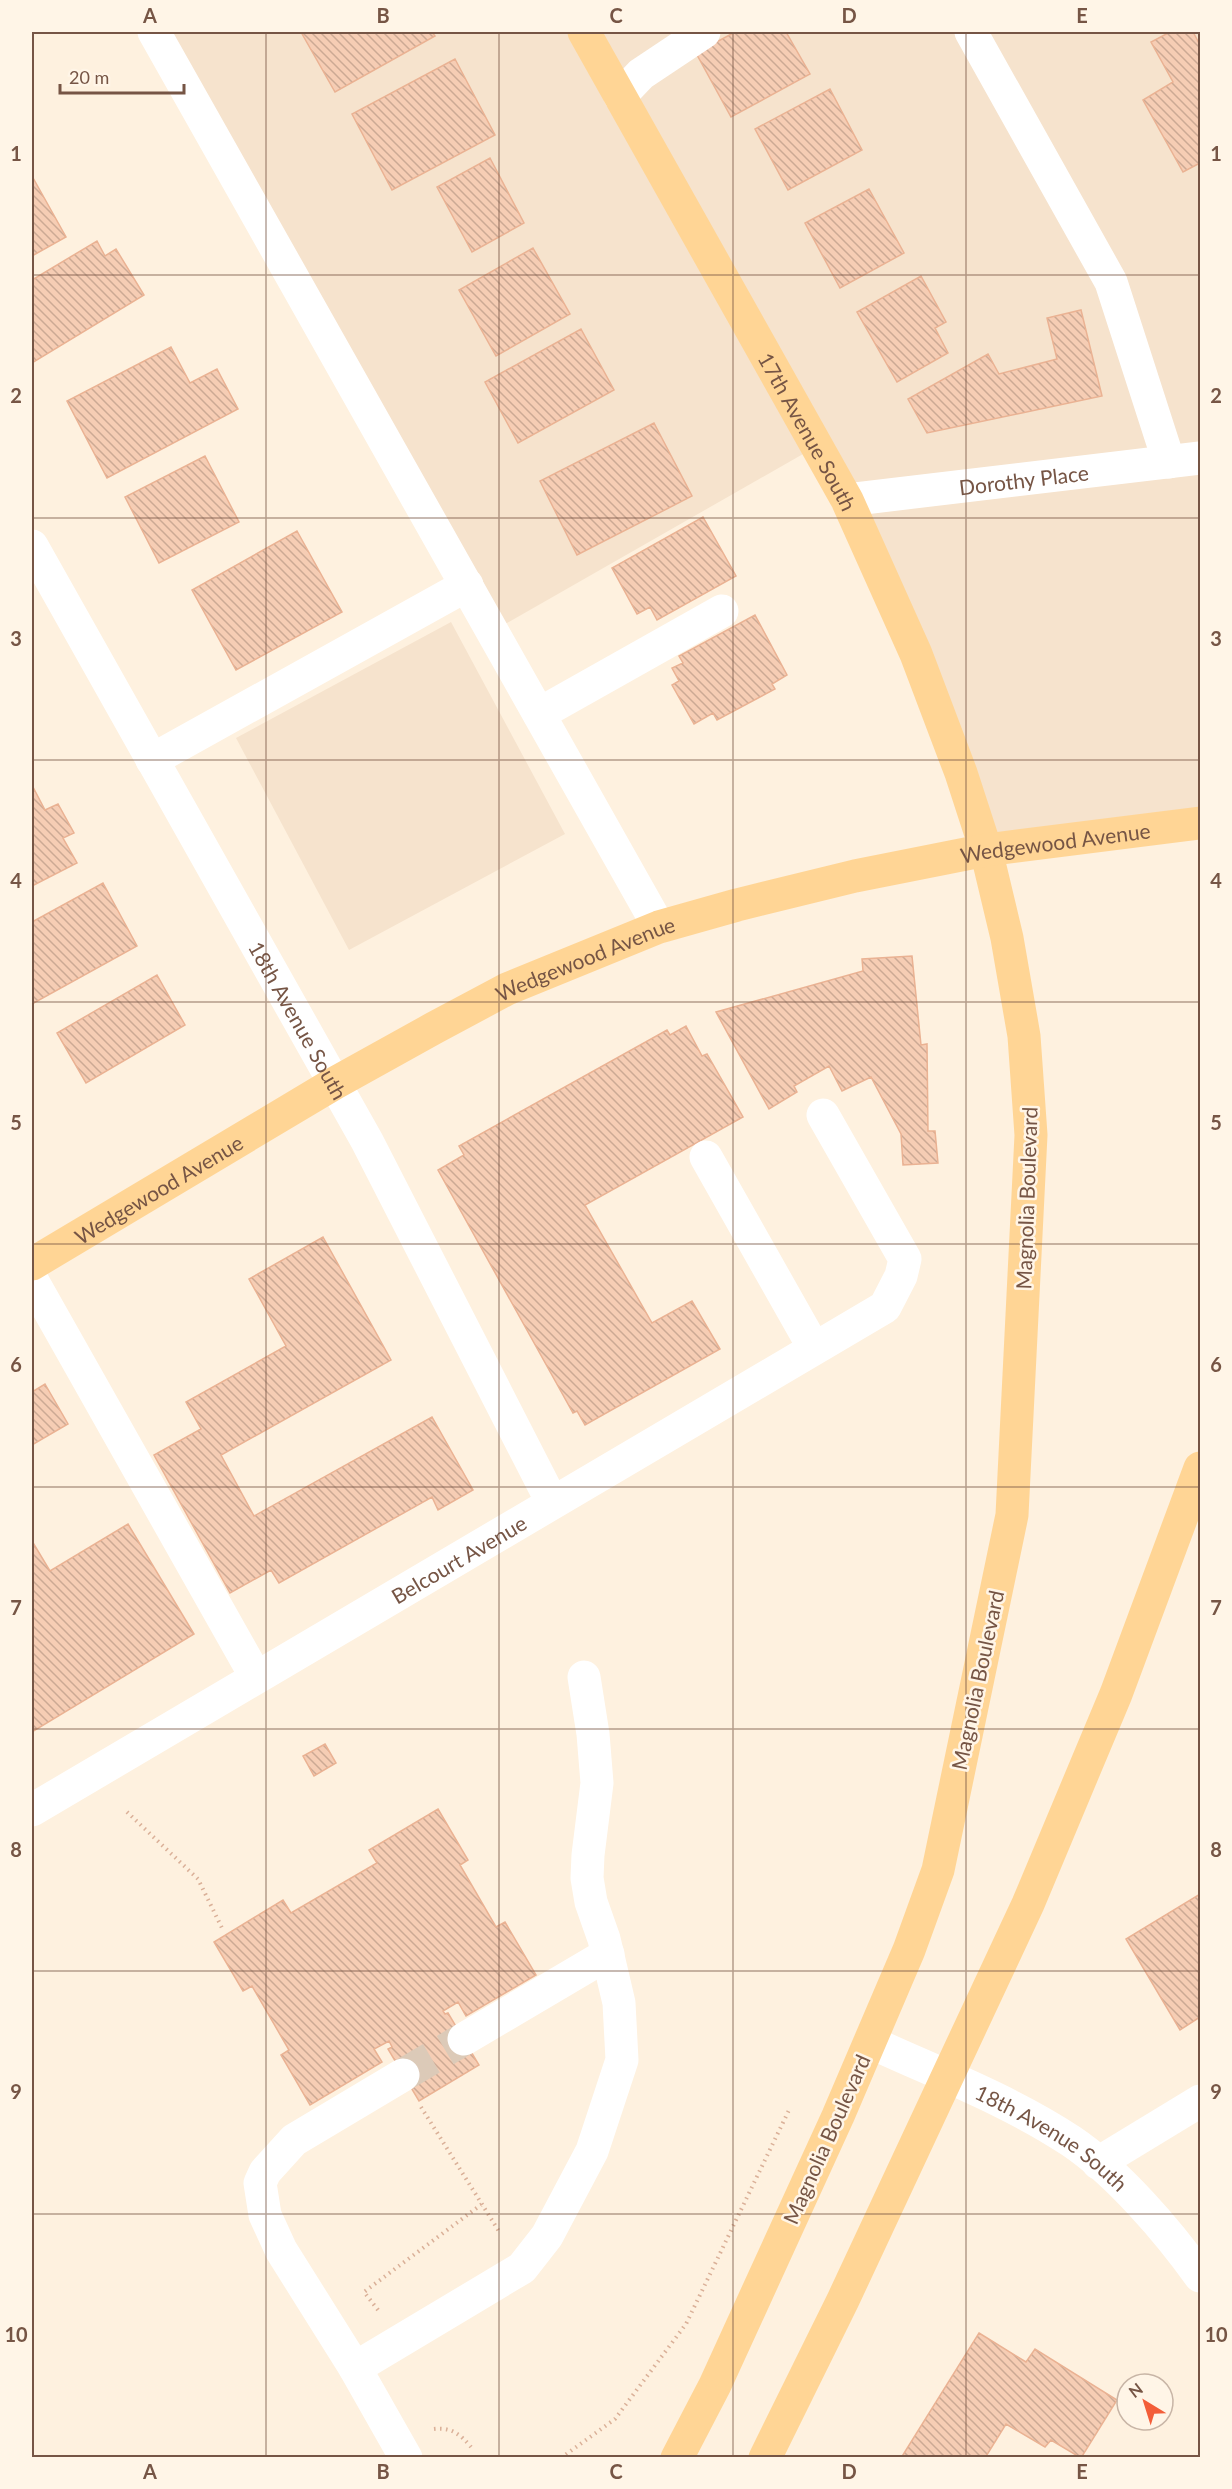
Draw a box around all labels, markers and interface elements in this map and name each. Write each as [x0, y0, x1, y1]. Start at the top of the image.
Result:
text: A [142, 3, 157, 27]
text: B [376, 3, 390, 27]
text: C [609, 3, 623, 27]
text: D [841, 3, 857, 27]
text: E [1076, 3, 1088, 27]
scale bar [60, 57, 184, 95]
text: 20 m [69, 66, 109, 88]
text: 1 [10, 141, 22, 165]
text: 1 [1210, 141, 1222, 165]
street label: 17th Avenue South [754, 348, 862, 514]
text: 2 [10, 383, 22, 407]
text: 2 [1210, 383, 1222, 407]
street label: Dorothy Place [958, 459, 1090, 499]
text: 3 [10, 626, 22, 650]
text: 3 [1210, 626, 1222, 650]
street label: Wedgewood Avenue [958, 817, 1152, 867]
text: 4 [10, 868, 22, 892]
text: 4 [1210, 868, 1222, 892]
street label: Wedgewood Avenue [491, 911, 677, 1006]
street label: 18th Avenue South [244, 937, 353, 1103]
street label: Magnolia Boulevard [1010, 1106, 1042, 1290]
text: 5 [10, 1110, 22, 1134]
text: 5 [1210, 1110, 1222, 1134]
street label: Wedgewood Avenue [70, 1129, 247, 1248]
text: 6 [10, 1352, 22, 1376]
text: 6 [1210, 1352, 1222, 1376]
street label: Belcourt Avenue [386, 1509, 530, 1608]
street label: Magnolia Boulevard [946, 1588, 1008, 1772]
text: 7 [10, 1595, 22, 1619]
text: 7 [1210, 1595, 1222, 1619]
text: 8 [10, 1837, 22, 1861]
text: 8 [1210, 1837, 1222, 1861]
street label: Magnolia Boulevard [777, 2050, 875, 2228]
text: 9 [10, 2079, 22, 2103]
street label: 18th Avenue South [972, 2079, 1133, 2195]
text: 9 [1210, 2079, 1222, 2103]
text: 10 [4, 2322, 28, 2346]
text: 10 [1204, 2322, 1228, 2346]
north arrow [1115, 2372, 1175, 2432]
text: N [1125, 2379, 1146, 2401]
text: A [142, 2459, 157, 2483]
text: B [376, 2459, 390, 2483]
text: C [609, 2459, 623, 2483]
text: D [841, 2459, 857, 2483]
text: E [1076, 2459, 1088, 2483]

